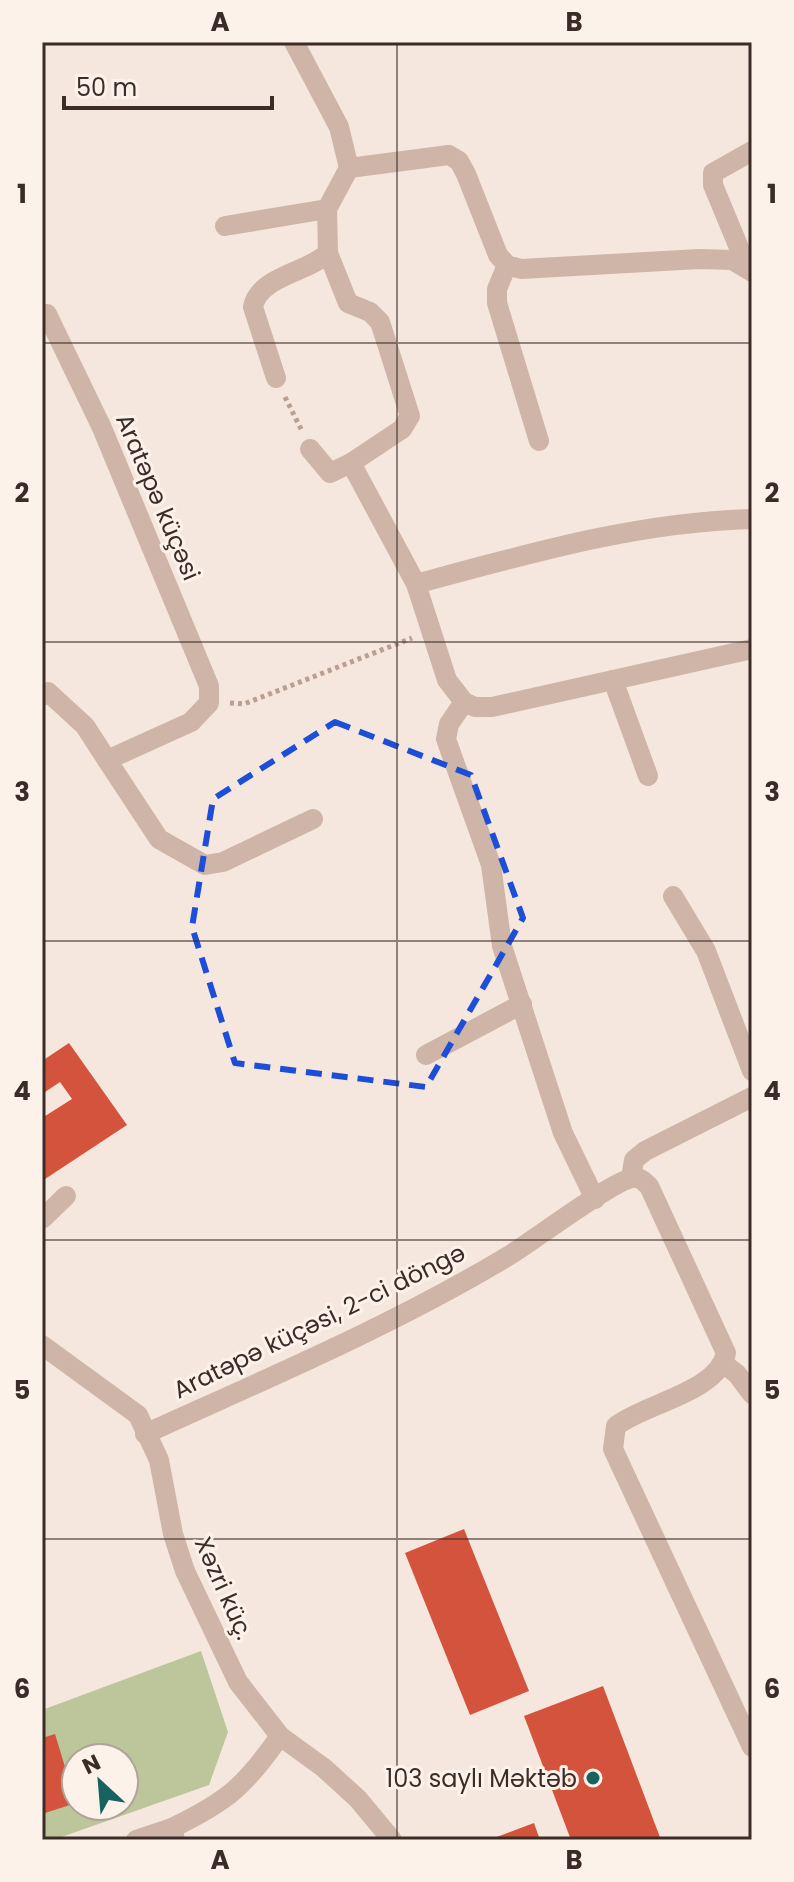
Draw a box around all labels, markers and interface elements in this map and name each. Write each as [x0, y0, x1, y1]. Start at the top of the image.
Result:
text: A [210, 4, 230, 40]
text: B [565, 4, 583, 40]
scale bar [64, 60, 272, 110]
text: 50 m [76, 71, 137, 104]
text: 1 [17, 176, 27, 212]
text: 1 [767, 176, 777, 212]
street label: Aratəpə küçəsi [108, 409, 208, 585]
text: 2 [15, 475, 30, 511]
text: 2 [765, 475, 780, 511]
text: 3 [14, 774, 30, 810]
text: 3 [764, 774, 780, 810]
text: 4 [13, 1073, 31, 1109]
text: 4 [763, 1073, 781, 1109]
street label: Aratəpə küçəsi, 2-ci döngə [167, 1236, 471, 1406]
text: 5 [14, 1372, 30, 1408]
text: 5 [764, 1372, 780, 1408]
street label: Xəzri küç. [187, 1531, 261, 1645]
text: 6 [14, 1671, 30, 1707]
text: 6 [764, 1671, 780, 1707]
north arrow [60, 1742, 140, 1822]
text: N [77, 1747, 106, 1782]
place label: 103 saylı Məktəb [385, 1762, 577, 1795]
marker: 103 saylı Məktəb [584, 1769, 602, 1787]
text: A [210, 1842, 230, 1878]
text: B [565, 1842, 583, 1878]

